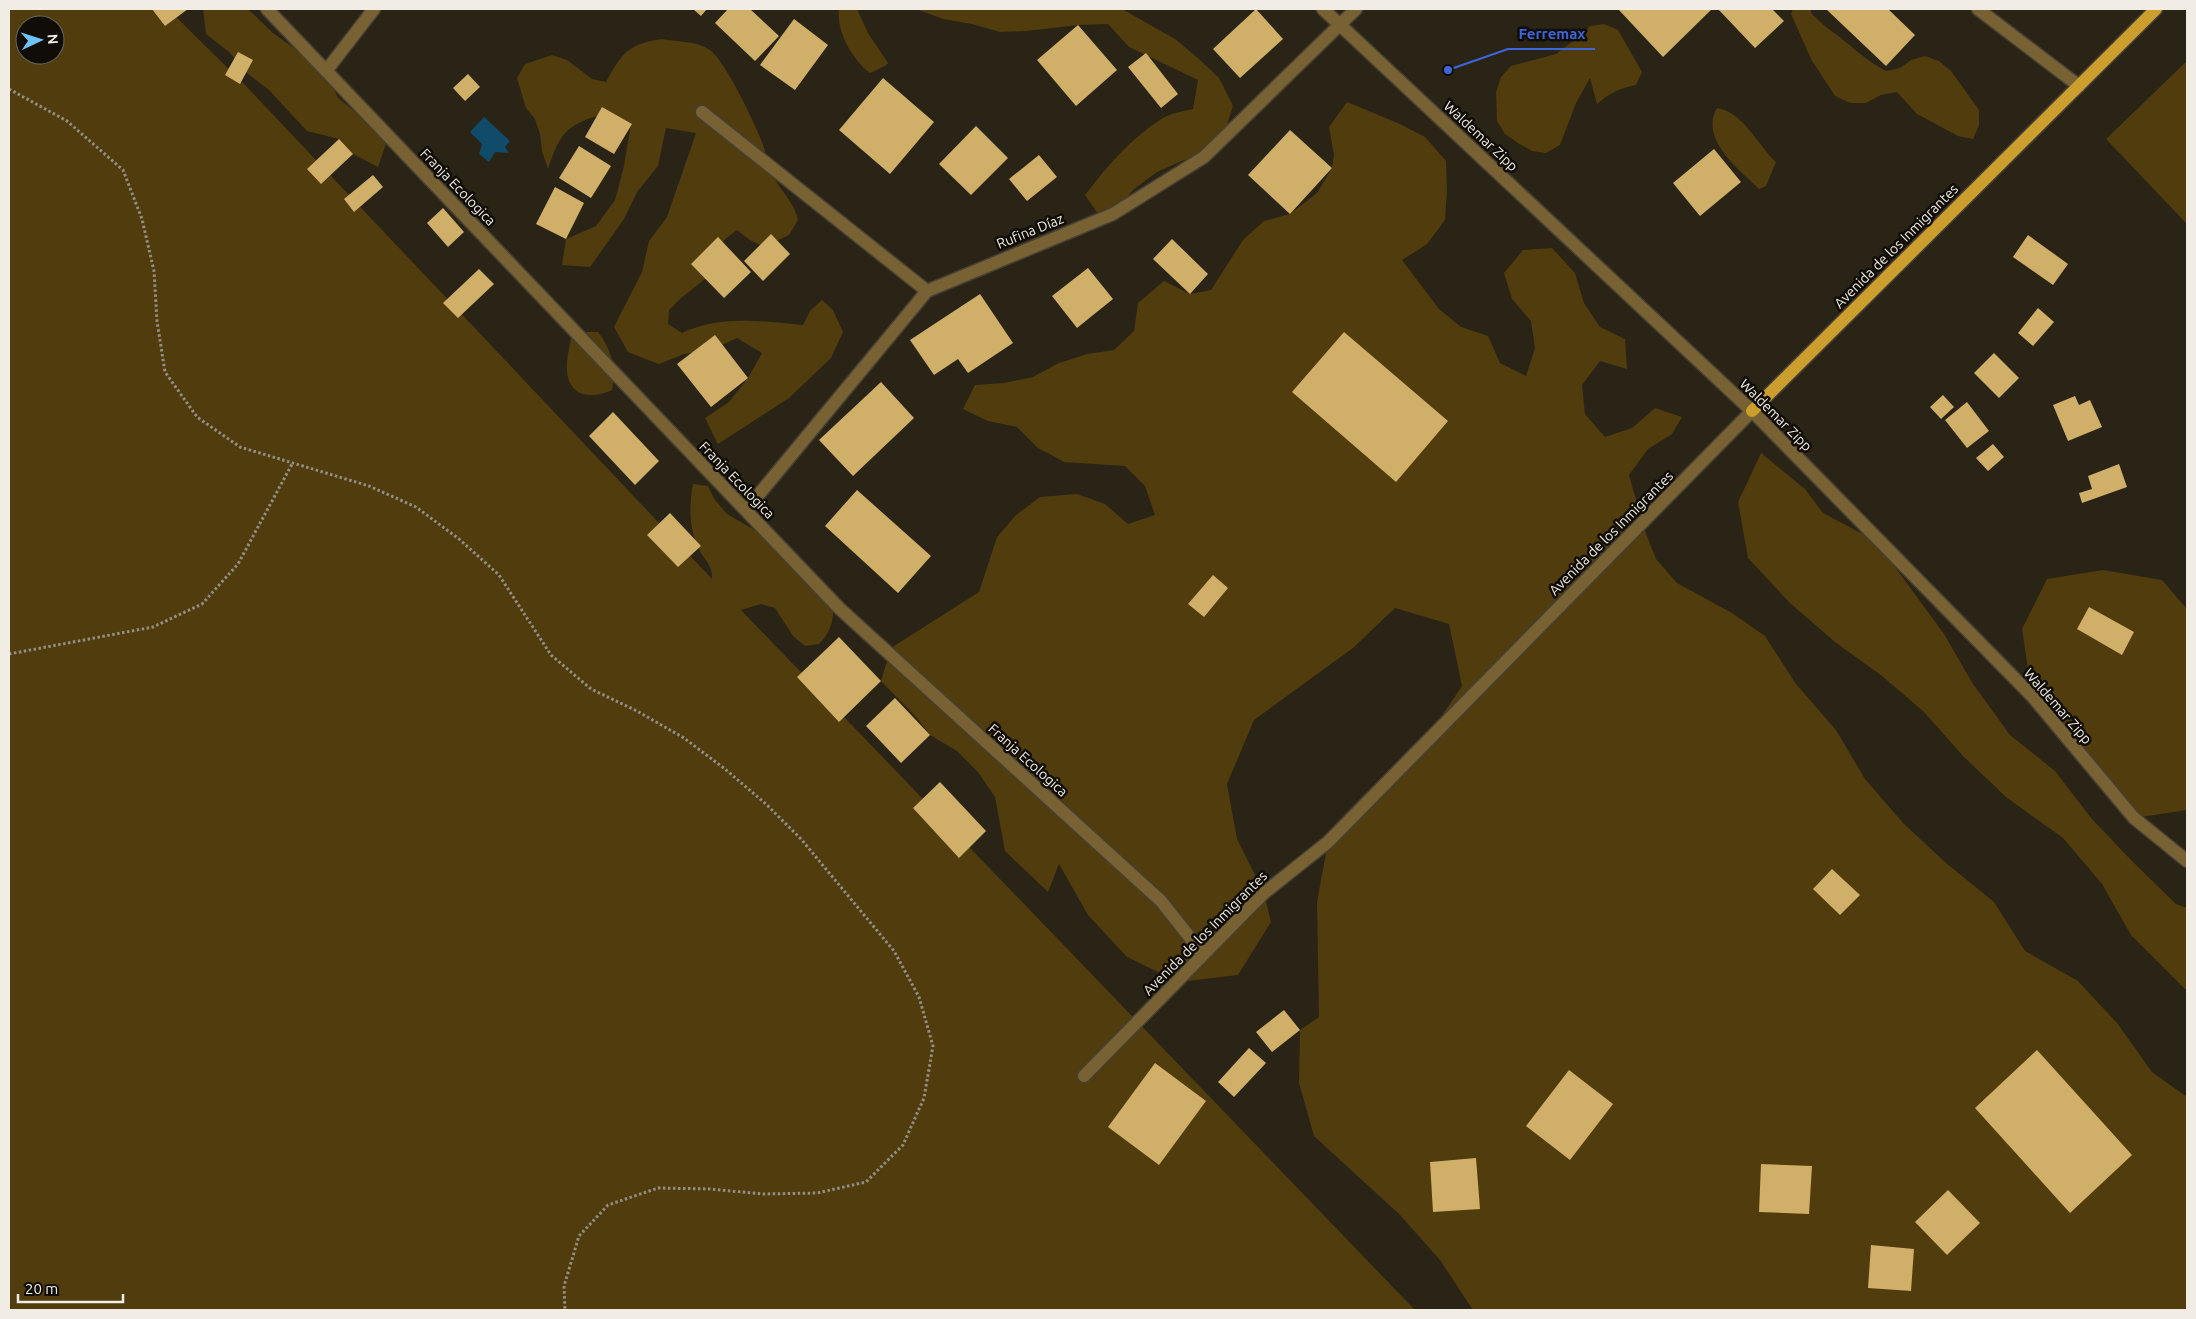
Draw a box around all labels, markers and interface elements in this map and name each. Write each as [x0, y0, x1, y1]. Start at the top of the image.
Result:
north arrow [15, 15, 65, 65]
callout: Ferremax [1508, 19, 1595, 49]
text: Ferremax [1518, 25, 1586, 42]
text: N [45, 33, 61, 45]
street label: Waldemar Zipp [1441, 98, 1521, 174]
street label: Franja Ecologica [417, 145, 499, 229]
street label: Avenida de los Inmigrantes [1831, 181, 1961, 311]
street label: Rufina Díaz [994, 210, 1066, 252]
street label: Waldemar Zipp [1737, 376, 1815, 454]
street label: Franja Ecologica [696, 438, 778, 522]
street label: Avenida de los Inmigrantes [1546, 468, 1676, 598]
street label: Waldemar Zipp [2021, 665, 2095, 747]
street label: Franja Ecologica [985, 720, 1071, 800]
street label: Avenida de los Inmigrantes [1140, 868, 1270, 998]
scale bar [18, 1272, 122, 1304]
text: 20 m [25, 1280, 58, 1297]

